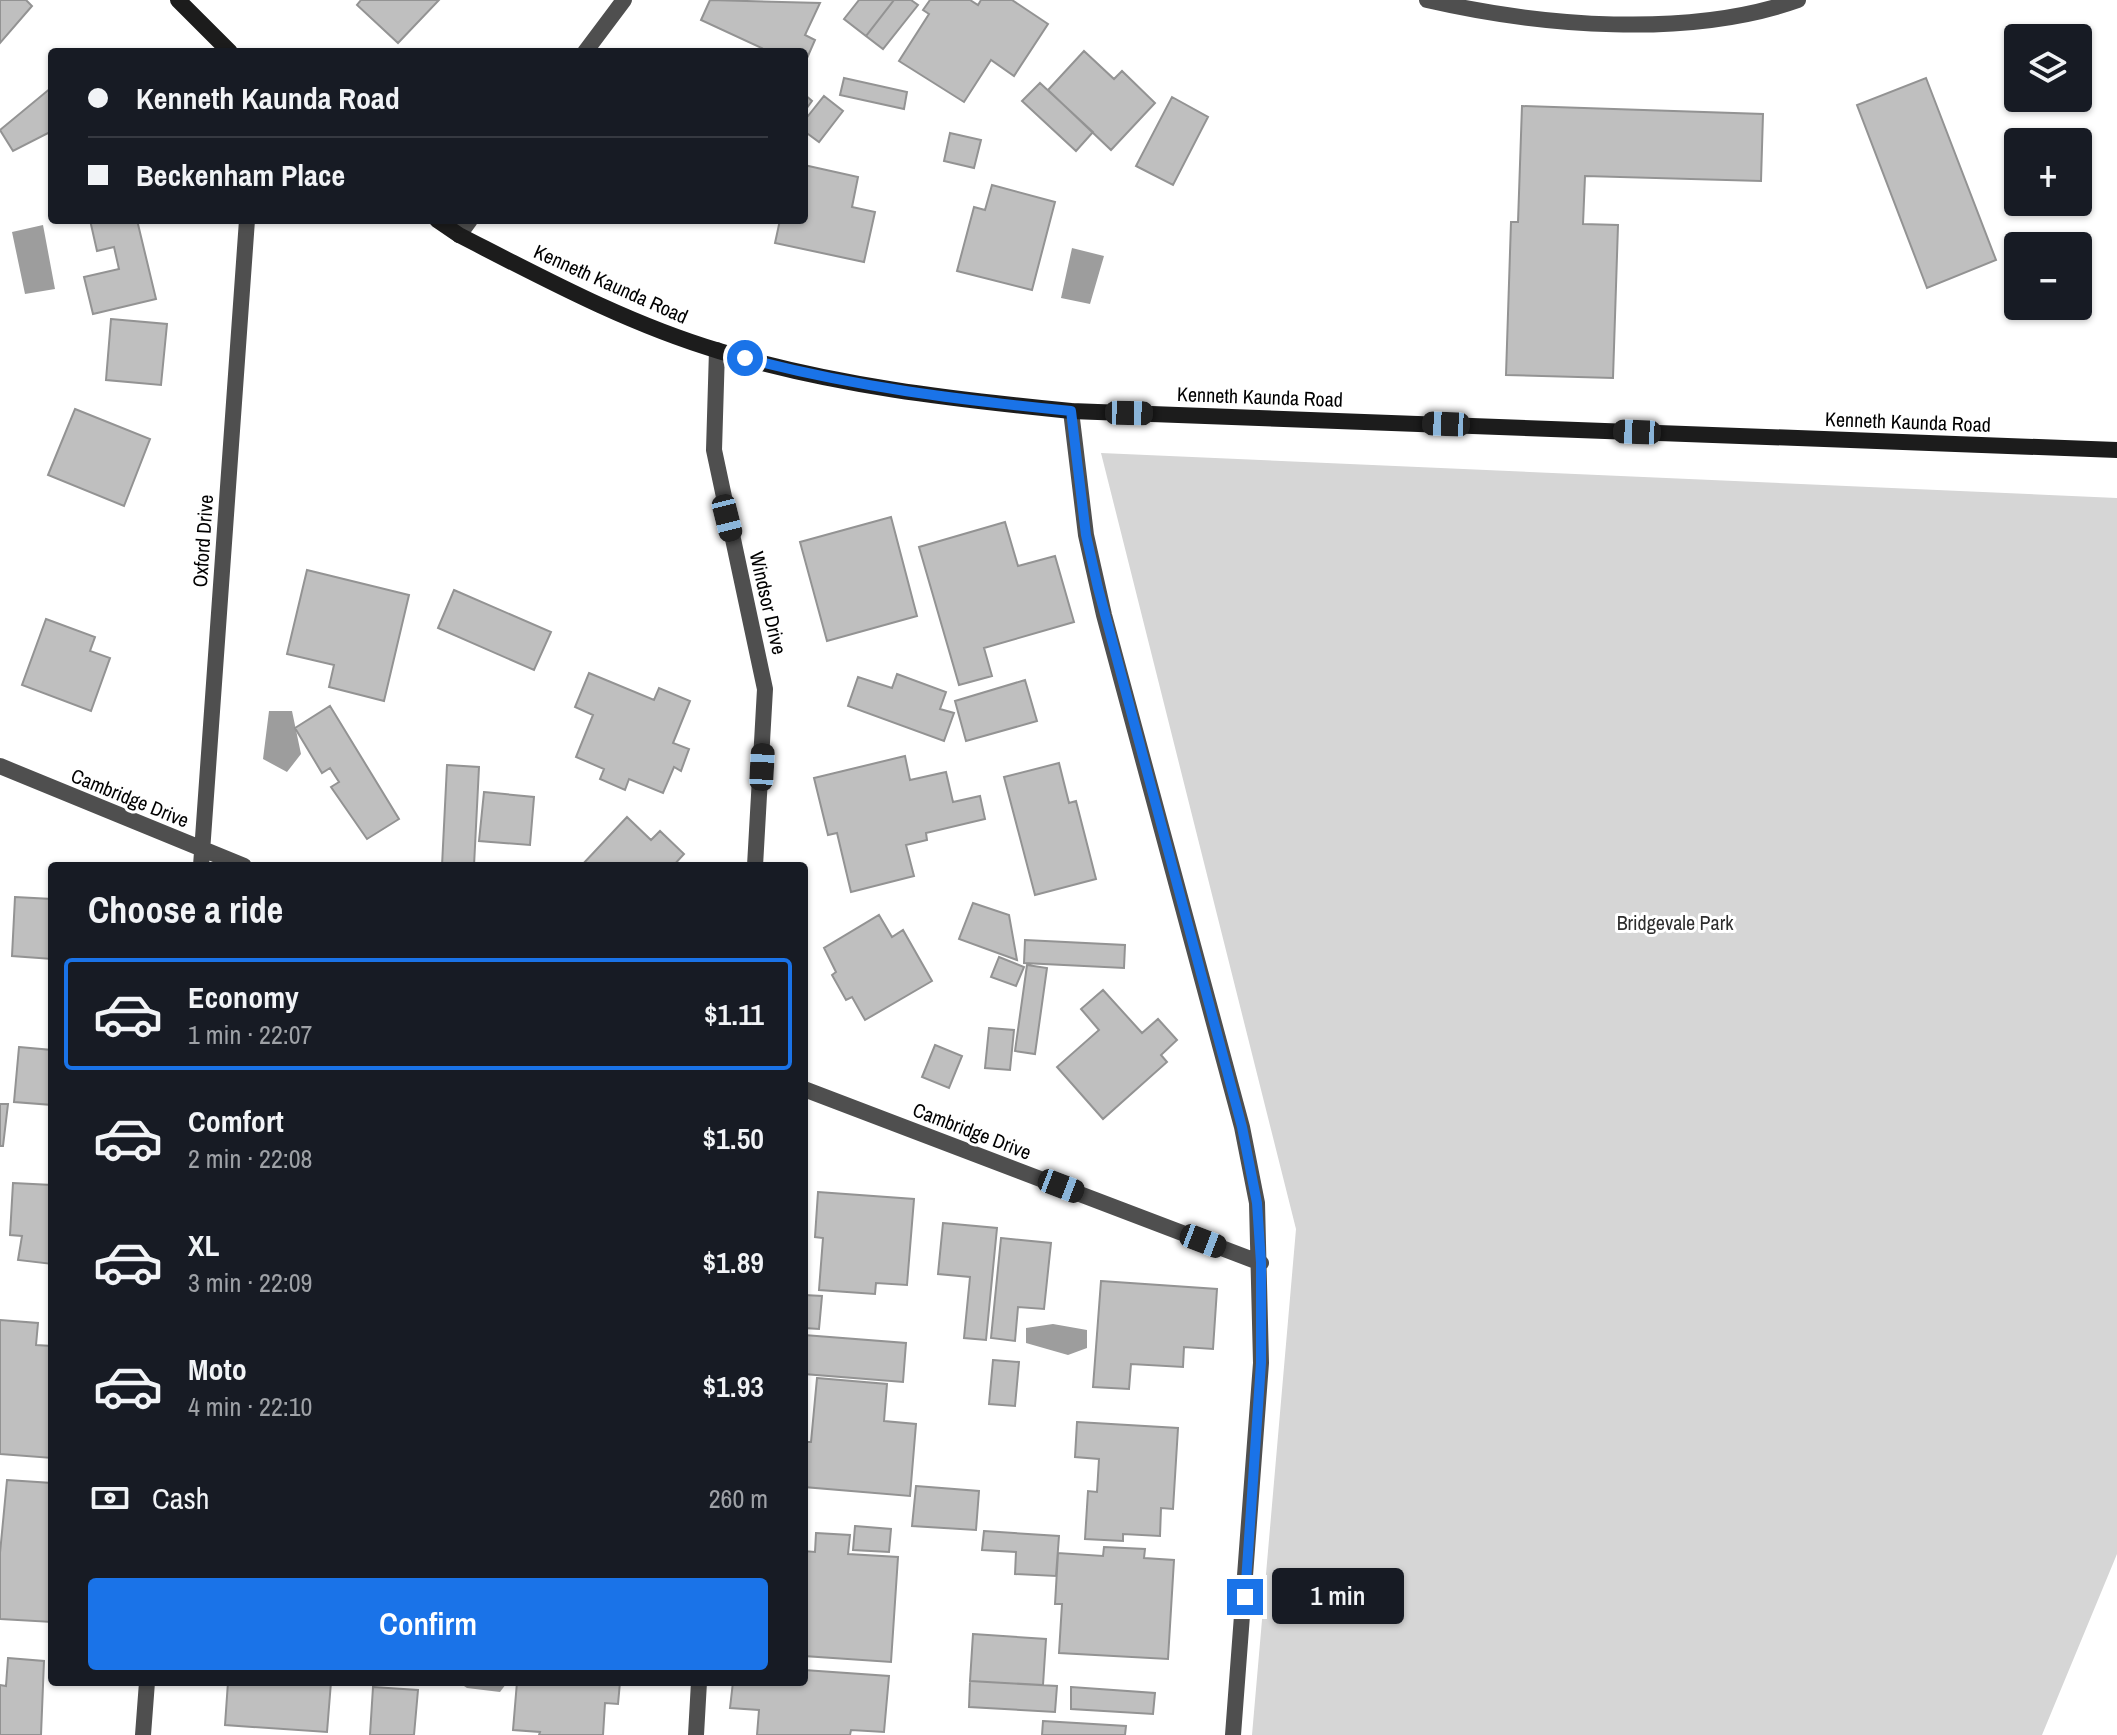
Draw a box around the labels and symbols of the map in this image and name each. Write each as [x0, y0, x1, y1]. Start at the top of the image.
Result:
street label: Kenneth Kaunda Road [530, 237, 693, 330]
route start [727, 340, 763, 376]
street label: Kenneth Kaunda Road [1177, 380, 1343, 413]
car [1105, 401, 1153, 425]
street label: Kenneth Kaunda Road [1825, 405, 1991, 438]
car [1422, 411, 1470, 437]
car [1613, 419, 1661, 445]
car [710, 492, 744, 544]
street label: Oxford Drive [186, 494, 219, 588]
street label: Windsor Drive [744, 549, 793, 657]
car [749, 742, 775, 792]
street label: Cambridge Drive [67, 762, 193, 833]
park label: Bridgevale Park [1617, 909, 1734, 936]
street label: Cambridge Drive [909, 1096, 1035, 1166]
car [1034, 1166, 1088, 1206]
car [1176, 1221, 1230, 1261]
callout: 1 min [1273, 1569, 1405, 1625]
route end [1227, 1579, 1263, 1615]

